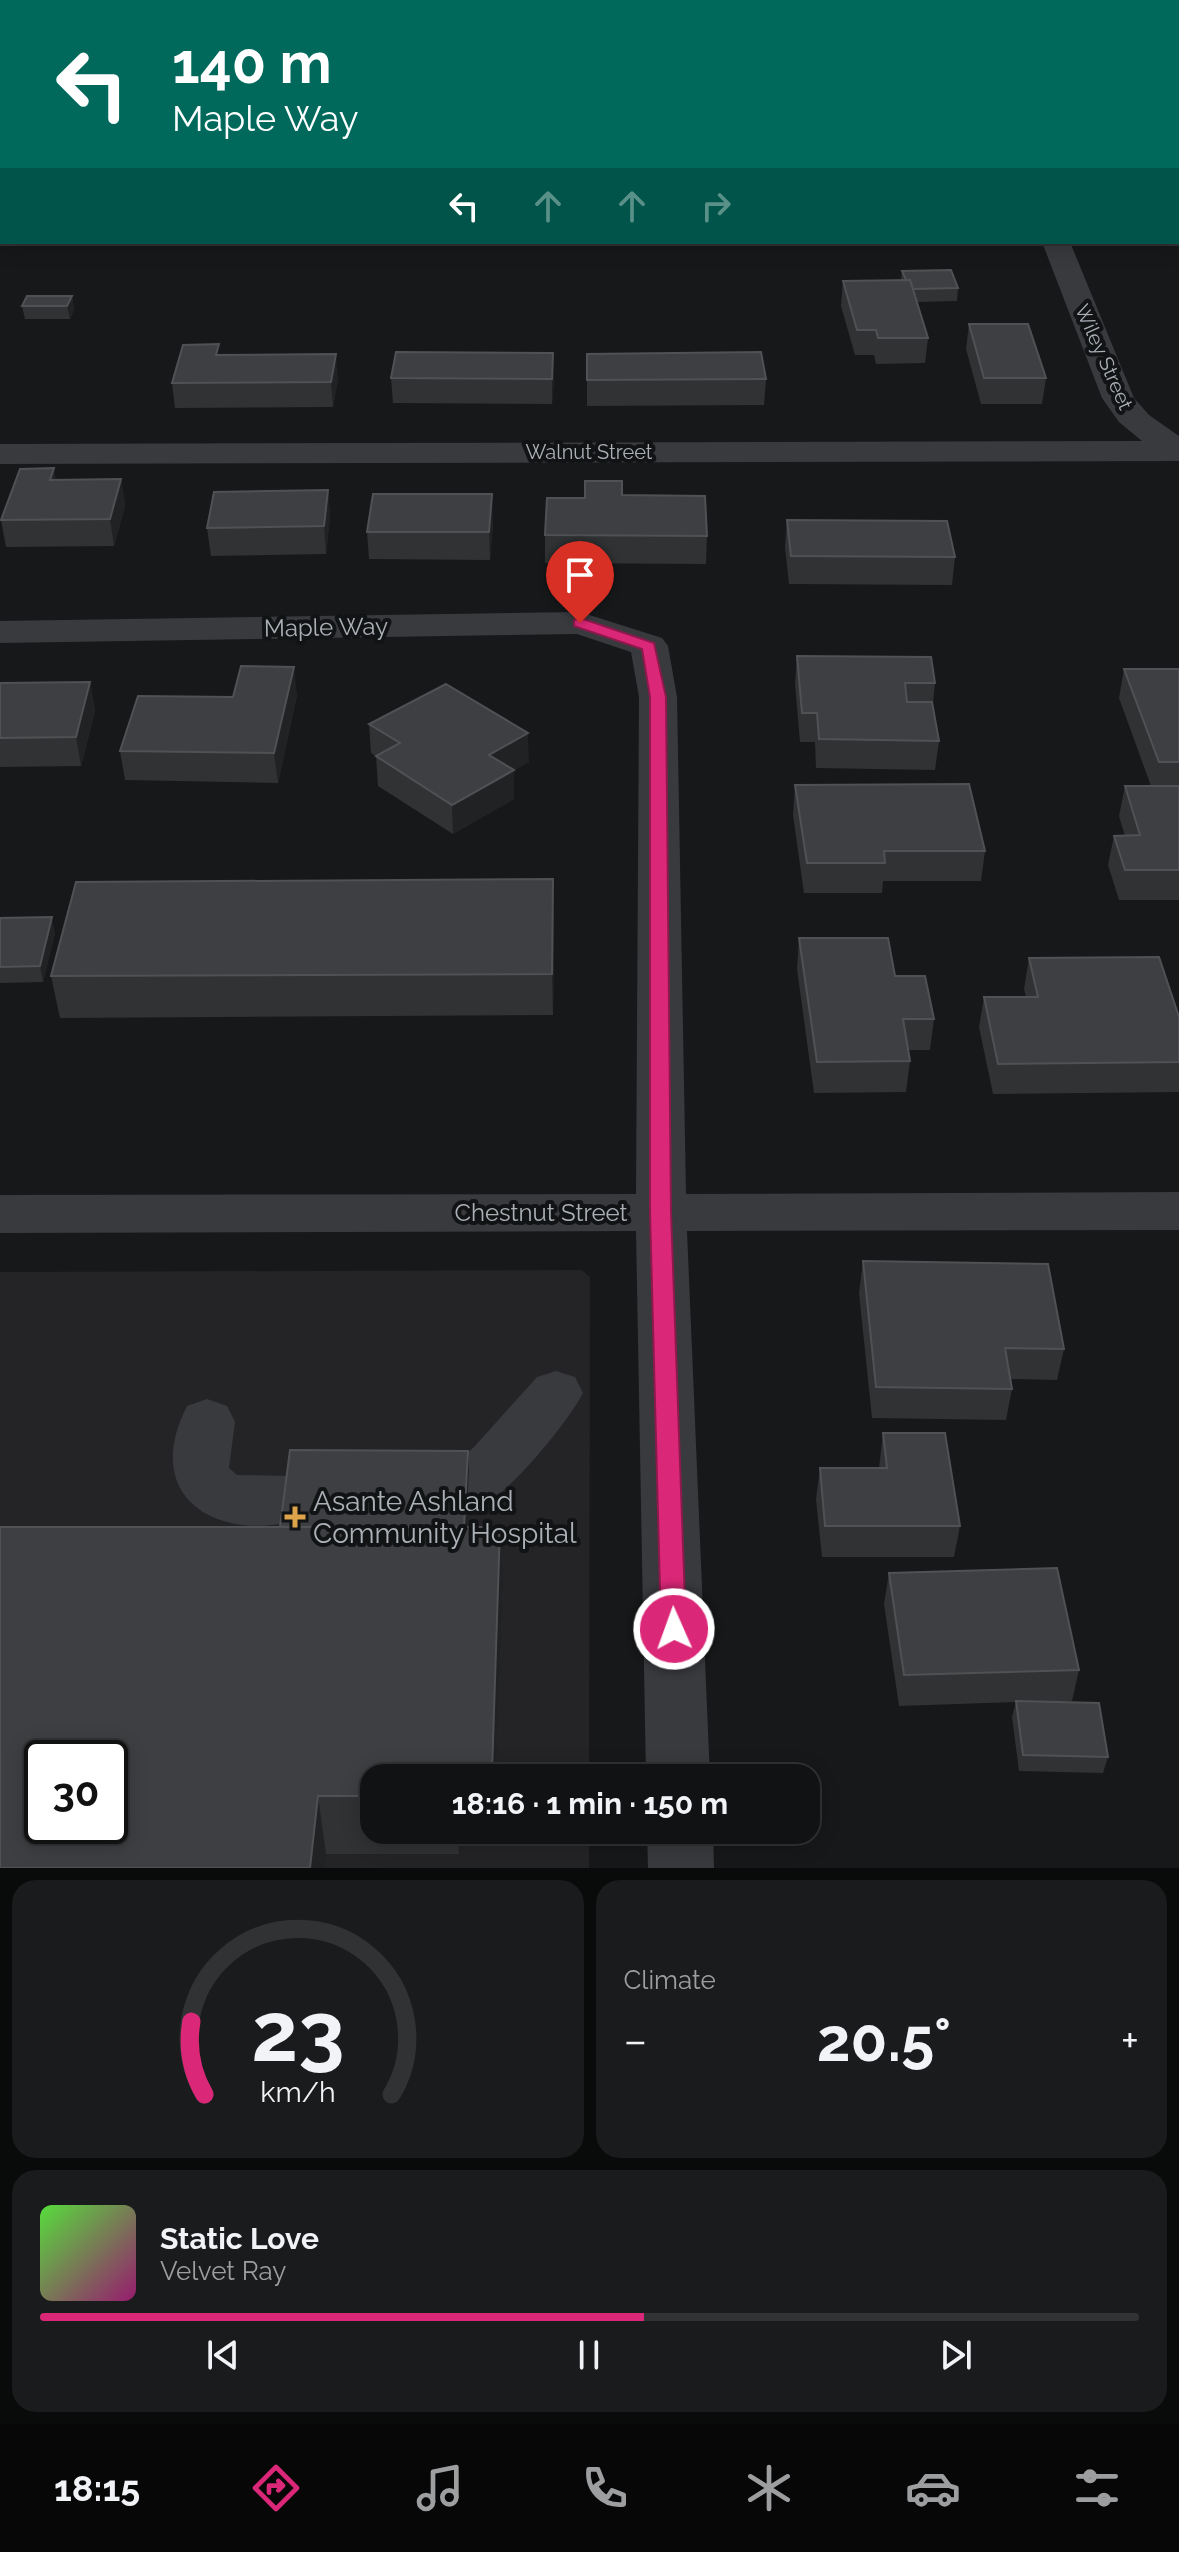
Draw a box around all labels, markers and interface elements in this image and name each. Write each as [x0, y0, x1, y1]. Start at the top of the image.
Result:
text: 140 m [172, 30, 332, 96]
icon: left [40, 32, 144, 136]
text: Maple Way [172, 97, 358, 139]
icon: left [442, 184, 486, 228]
icon: ahead [526, 184, 570, 228]
icon: ahead [610, 184, 654, 228]
icon: right [694, 184, 738, 228]
street label: Wiley Street [1070, 300, 1138, 414]
street label: Walnut Street [526, 440, 653, 464]
pin [546, 541, 614, 623]
icon: arrive [558, 553, 602, 597]
street label: Maple Way [264, 611, 388, 643]
street label: Chestnut Street [454, 1198, 628, 1227]
place label: Asante Ashland Community Hospital [313, 1485, 577, 1550]
marker: Asante Ashland Community Hospital [284, 1506, 306, 1528]
position arrow [632, 1587, 716, 1671]
speed limit sign: 30 [24, 1740, 128, 1844]
text: 18:16 · 1 min · 150 m [452, 1786, 728, 1821]
text: Climate [624, 1965, 716, 1995]
text: 23 [251, 1983, 344, 2080]
text: 20.5° [817, 2005, 951, 2075]
text: − [624, 2015, 647, 2066]
text: + [1121, 2015, 1139, 2066]
text: km/h [260, 2075, 335, 2109]
text: Static Love [160, 2221, 319, 2256]
text: Velvet Ray [160, 2256, 286, 2286]
icon: previous [201, 2333, 245, 2377]
icon: pause [567, 2333, 611, 2377]
icon: next [934, 2333, 978, 2377]
icon: directions [248, 2460, 304, 2516]
icon: music [412, 2460, 468, 2516]
icon: phone [577, 2460, 633, 2516]
icon: climate [741, 2460, 797, 2516]
icon: car [905, 2460, 961, 2516]
icon: filters [1069, 2460, 1125, 2516]
text: 18:15 [54, 2467, 140, 2509]

